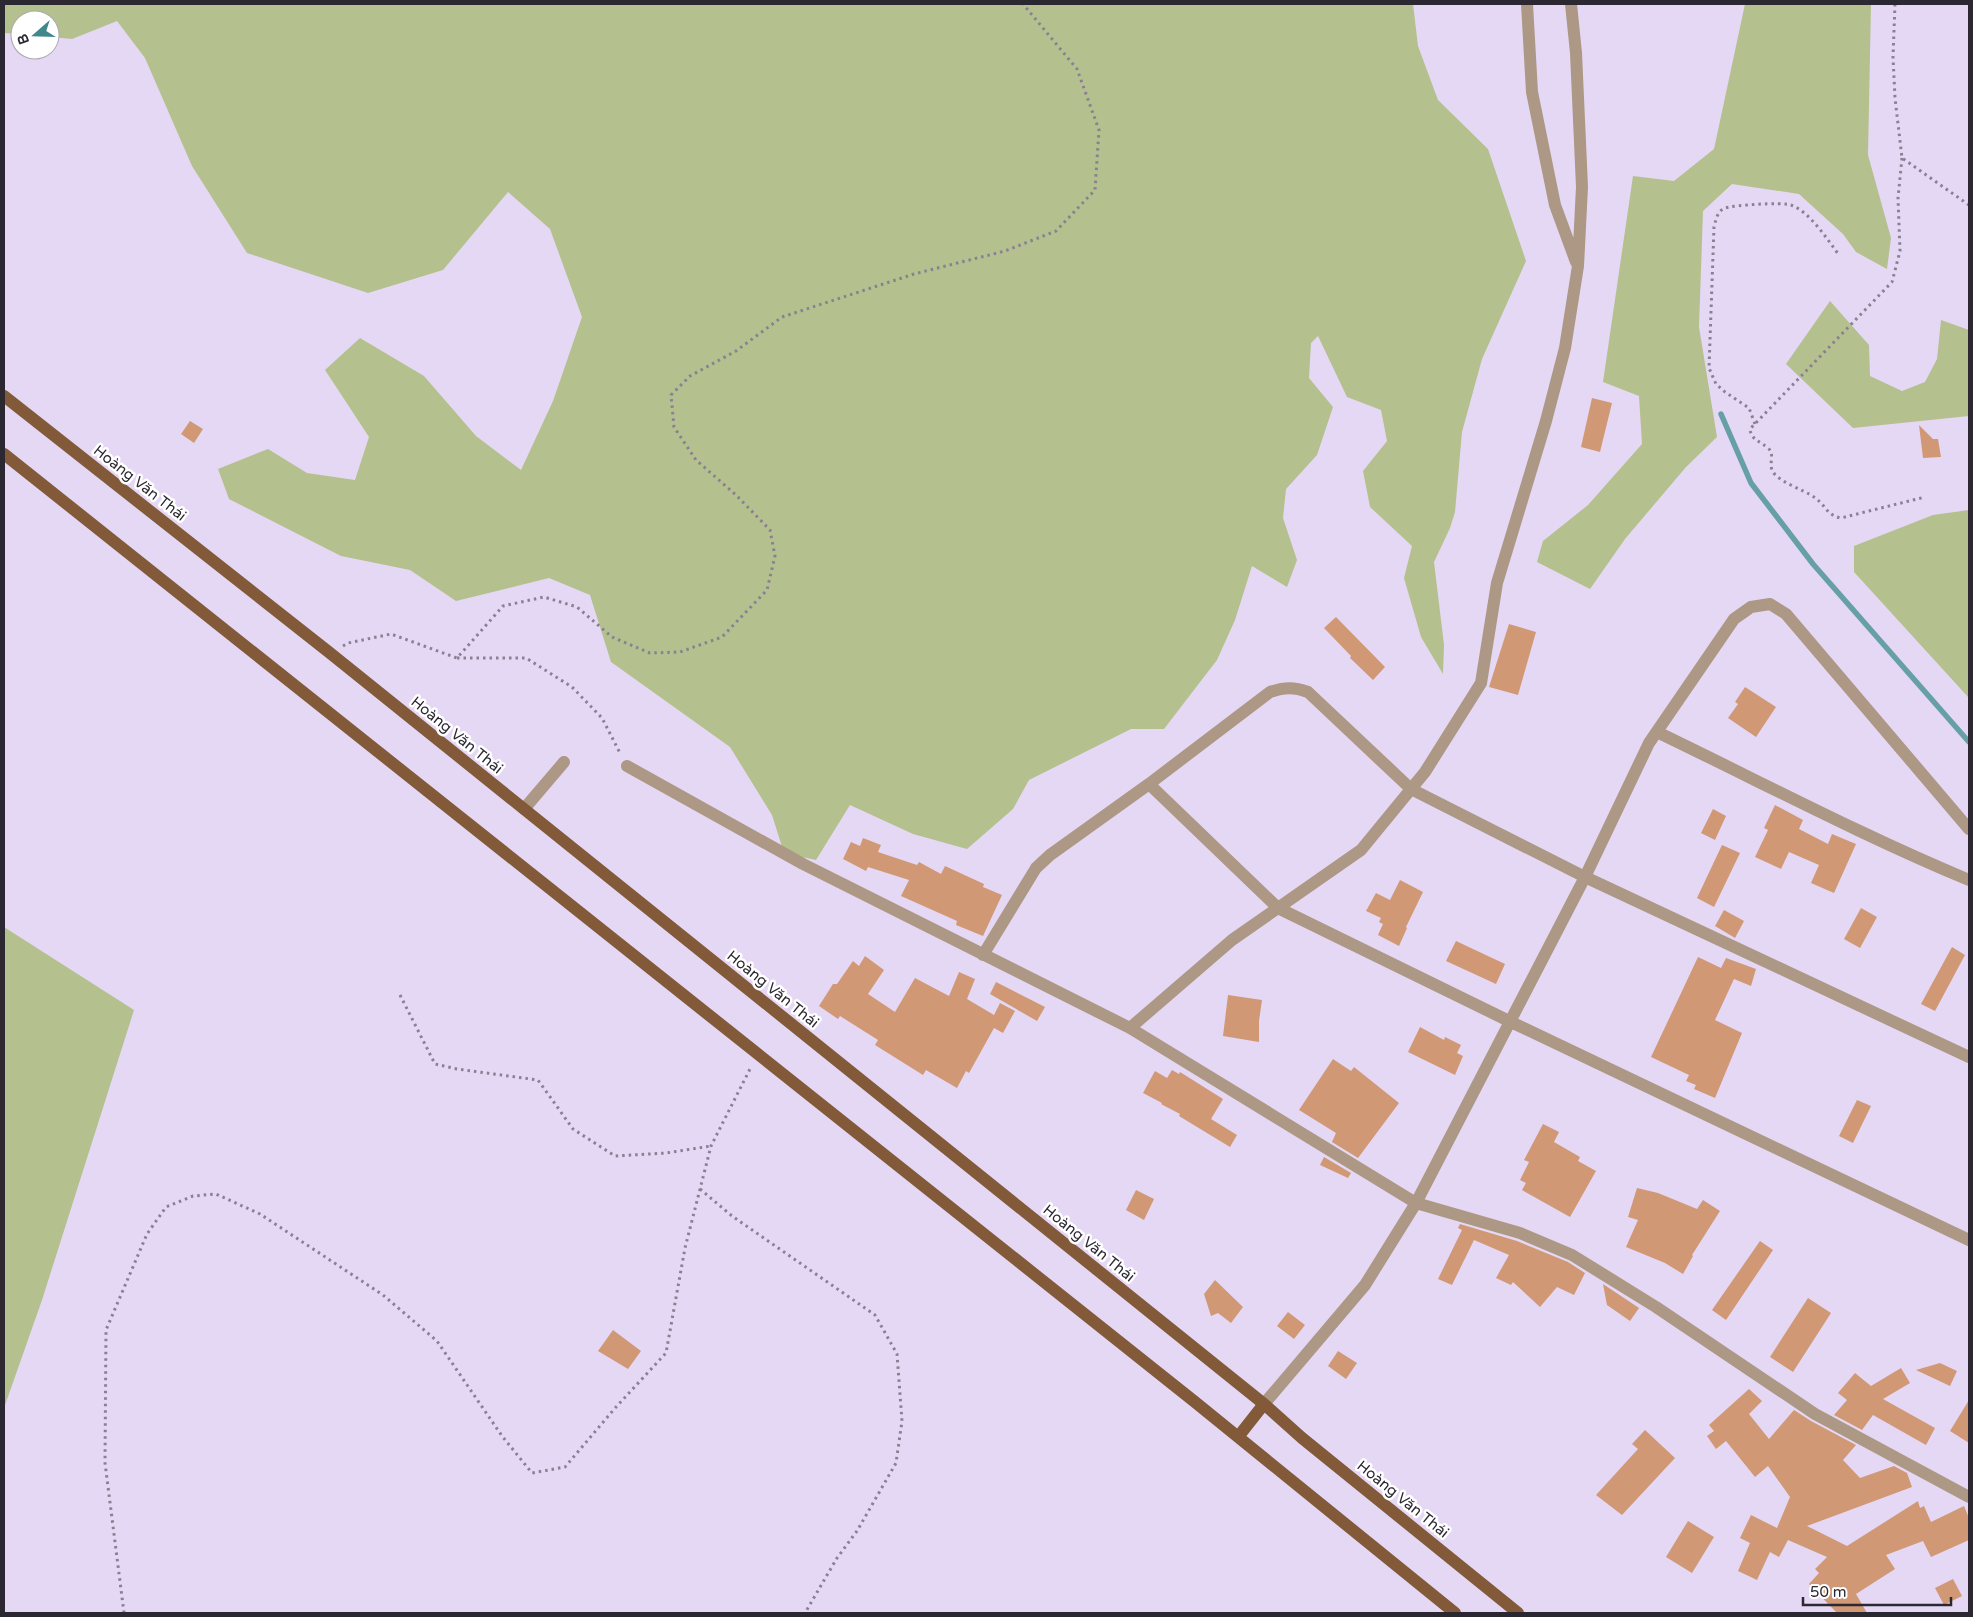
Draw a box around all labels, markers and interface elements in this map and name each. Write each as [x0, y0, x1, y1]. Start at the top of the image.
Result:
north arrow [10, 10, 60, 60]
text: B [14, 32, 33, 47]
street label: Hoàng Văn Thái [90, 441, 190, 525]
street label: Hoàng Văn Thái [408, 693, 506, 777]
street label: Hoàng Văn Thái [724, 947, 822, 1031]
street label: Hoàng Văn Thái [1040, 1201, 1138, 1285]
street label: Hoàng Văn Thái [1354, 1457, 1452, 1541]
scale bar [1803, 1574, 1950, 1606]
text: 50 m [1810, 1583, 1847, 1601]

